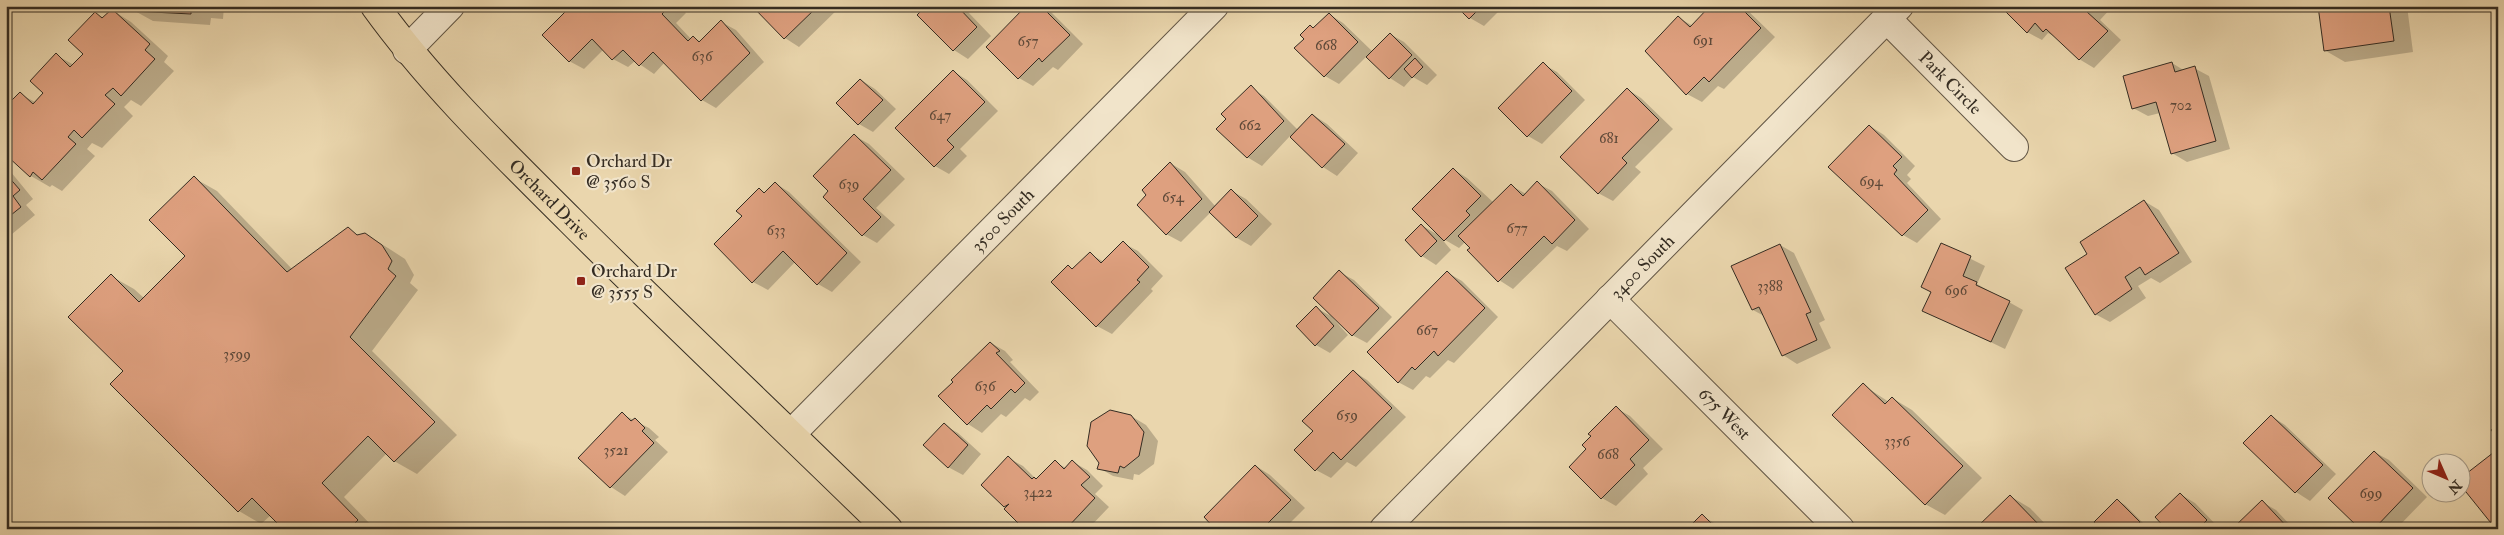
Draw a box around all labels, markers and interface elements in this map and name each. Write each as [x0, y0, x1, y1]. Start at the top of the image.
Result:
house number: 691 [1693, 31, 1713, 50]
house number: 657 [1017, 32, 1039, 51]
house number: 668 [1315, 36, 1337, 55]
street label: Park Circle [1914, 46, 1987, 120]
house number: 636 [692, 47, 714, 66]
house number: 702 [2170, 96, 2192, 115]
house number: 647 [929, 106, 951, 125]
house number: 662 [1239, 116, 1262, 135]
house number: 681 [1599, 129, 1619, 148]
place label: Orchard Dr @ 3560 S [586, 150, 672, 194]
street label: Orchard Drive [504, 154, 596, 246]
marker: Orchard Dr @ 3560 S [570, 165, 582, 177]
house number: 694 [1859, 172, 1884, 191]
house number: 639 [839, 175, 860, 194]
street label: 3500 South [966, 183, 1039, 257]
house number: 654 [1162, 188, 1185, 207]
house number: 677 [1506, 219, 1528, 238]
house number: 633 [766, 221, 786, 240]
street label: 3400 South [1605, 229, 1680, 304]
place label: Orchard Dr @ 3555 S [591, 260, 677, 304]
marker: Orchard Dr @ 3555 S [575, 275, 587, 287]
house number: 3388 [1757, 277, 1783, 296]
house number: 696 [1945, 281, 1969, 300]
house number: 667 [1416, 321, 1438, 340]
house number: 3599 [223, 345, 251, 364]
house number: 636 [975, 377, 997, 396]
street label: 675 West [1693, 382, 1756, 445]
house number: 659 [1336, 406, 1358, 425]
house number: 3356 [1884, 432, 1911, 451]
house number: 3521 [603, 441, 629, 460]
house number: 668 [1597, 445, 1619, 464]
north arrow [2422, 452, 2472, 502]
text: N [2444, 476, 2466, 498]
house number: 3422 [1023, 483, 1053, 502]
house number: 699 [2360, 484, 2382, 503]

